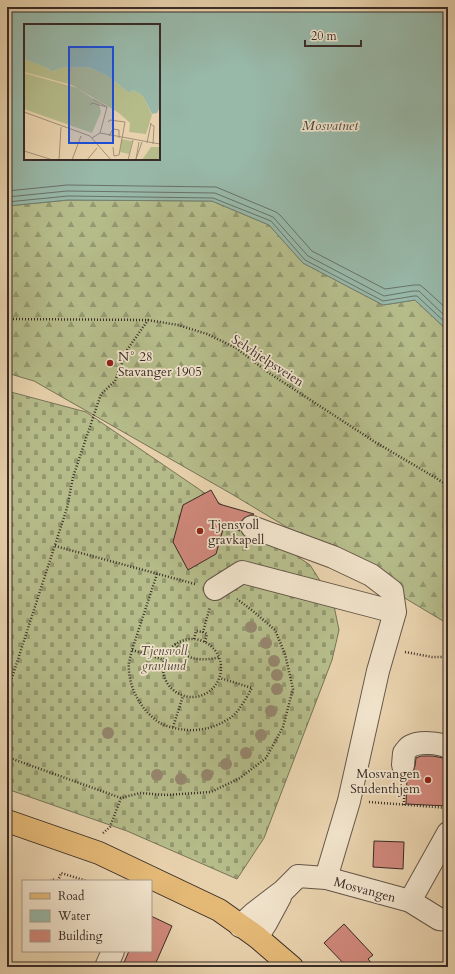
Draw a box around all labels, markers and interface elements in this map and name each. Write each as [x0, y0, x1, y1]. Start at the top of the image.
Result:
scale bar [305, 22, 361, 48]
inset map [24, 24, 160, 160]
text: 20 m [311, 28, 338, 44]
water label: Mosvatnet [302, 116, 359, 135]
street label: Selvhjelpsveien [228, 331, 308, 391]
place label: N° 28 Stavanger 1905 [118, 348, 202, 381]
marker: N° 28 Stavanger 1905 [105, 358, 115, 368]
place label: Tjensvoll gravkapell [208, 516, 265, 549]
marker: Tjensvoll gravkapell [195, 526, 205, 536]
park label: Tjensvoll gravlund [140, 642, 188, 675]
place label: Mosvangen Studenthjem [350, 765, 421, 798]
marker: Mosvangen Studenthjem [423, 775, 433, 785]
street label: Mosvangen [332, 873, 398, 907]
legend [22, 880, 152, 952]
text: Road [58, 888, 85, 904]
text: Water [57, 908, 91, 924]
text: Building [58, 928, 103, 944]

